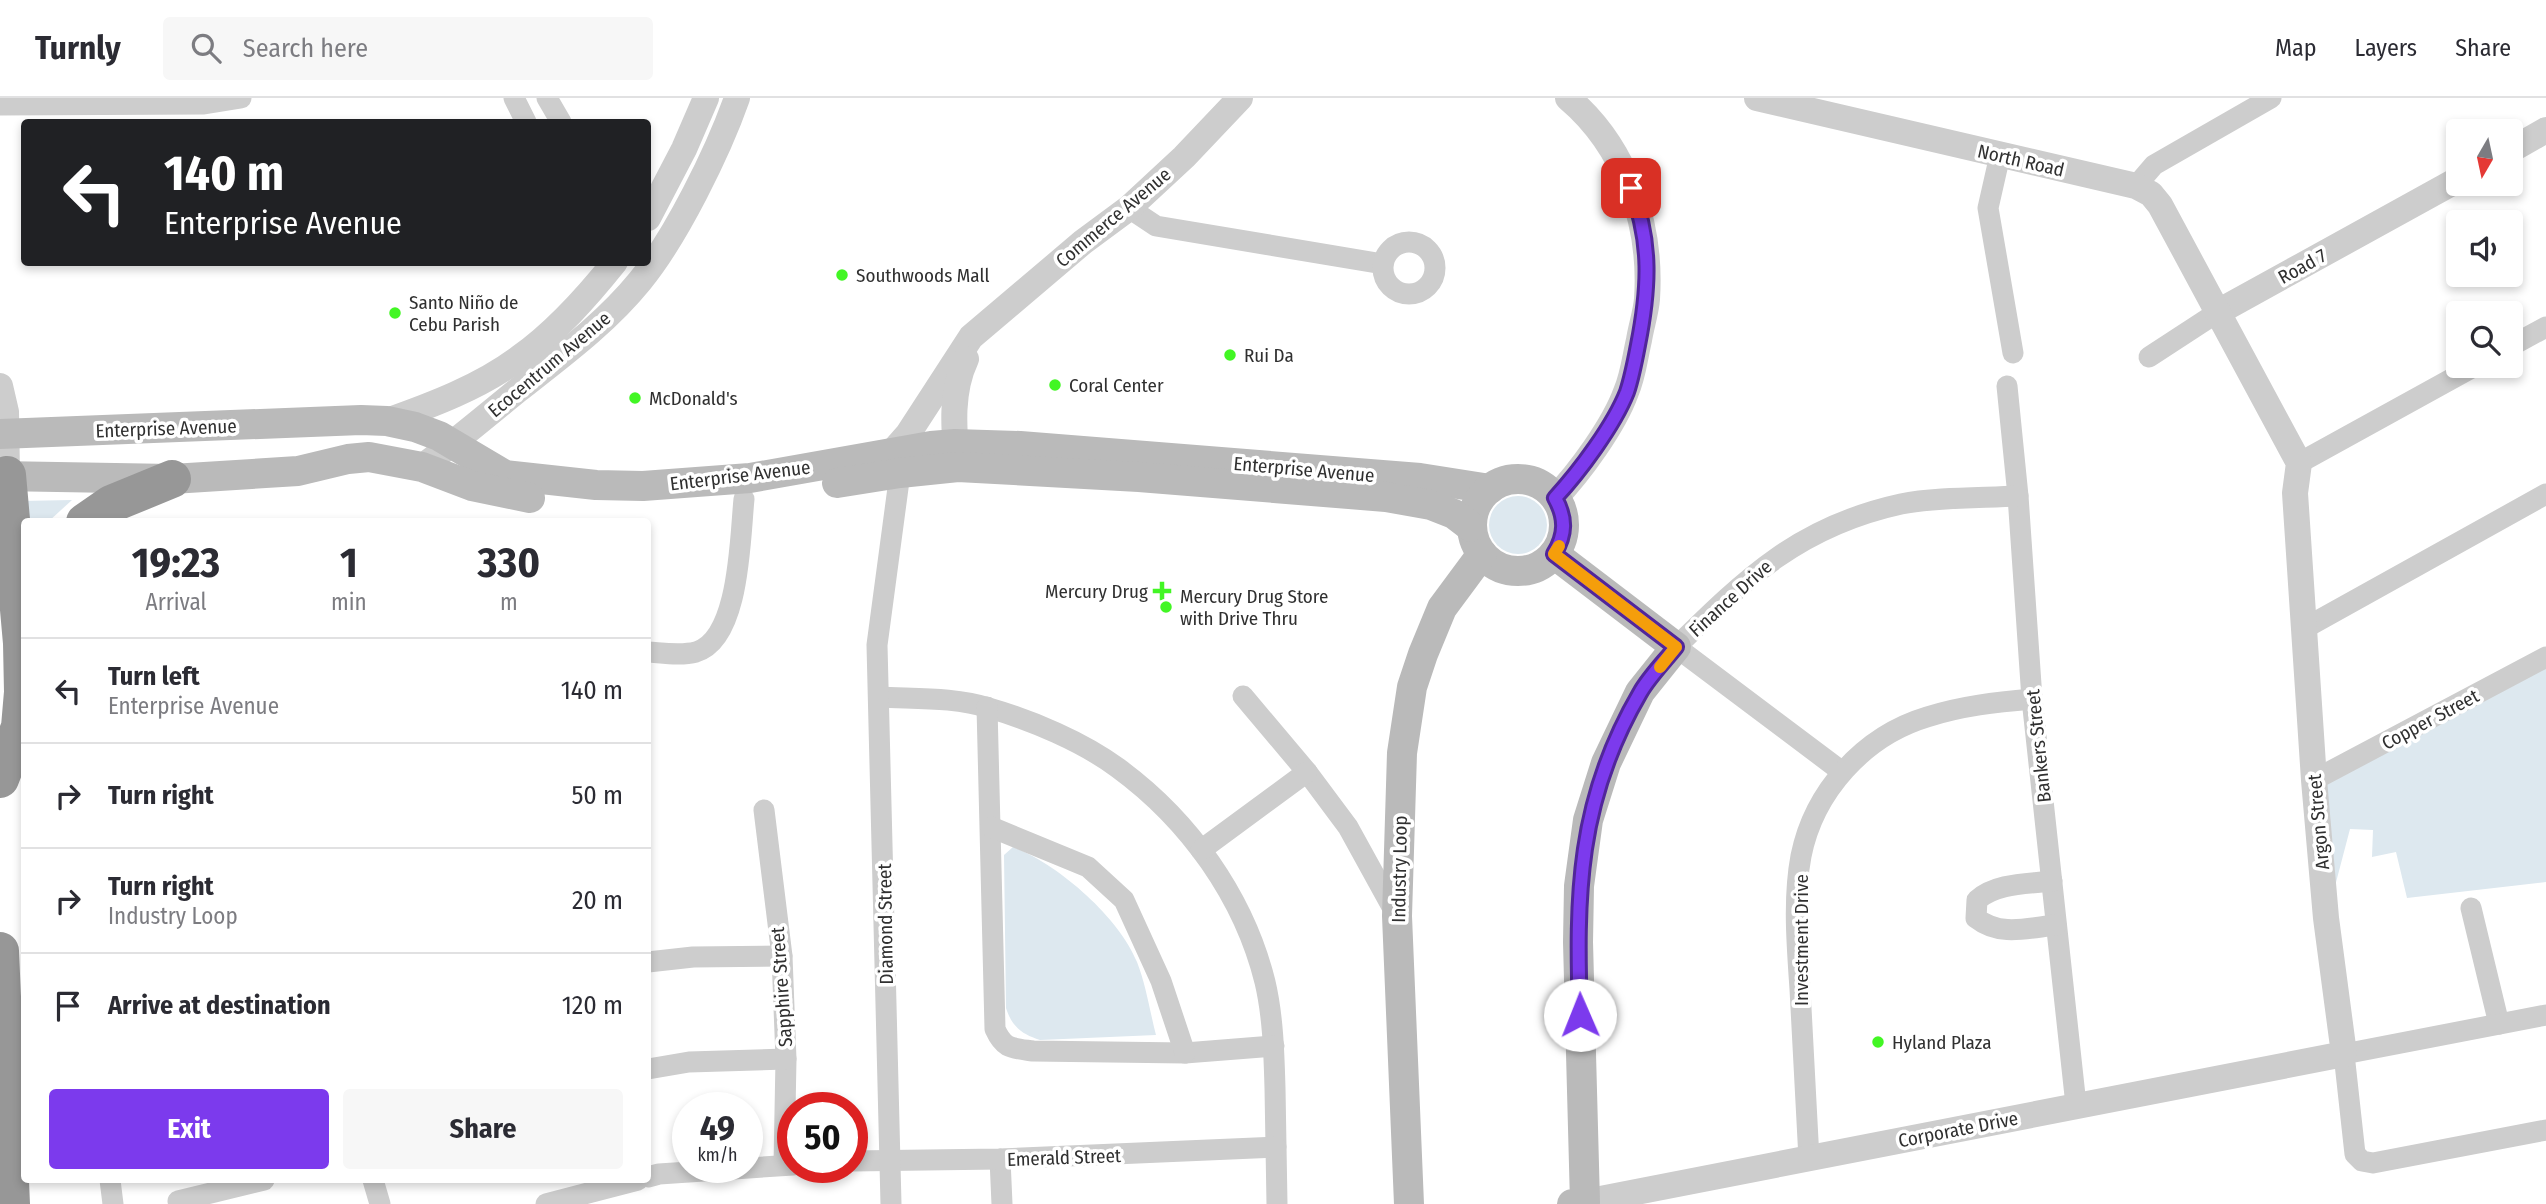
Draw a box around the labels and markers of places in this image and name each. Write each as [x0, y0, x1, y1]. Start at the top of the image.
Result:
pin [1601, 158, 1661, 218]
place label: Southwoods Mall [856, 264, 989, 287]
marker: Southwoods Mall [834, 267, 850, 283]
place label: Santo Niño de Cebu Parish [409, 291, 519, 336]
marker: Santo Niño de Cebu Parish [387, 305, 403, 321]
place label: Rui Da [1244, 344, 1294, 367]
marker: Rui Da [1222, 347, 1238, 363]
place label: Coral Center [1069, 374, 1164, 397]
marker: Coral Center [1047, 377, 1063, 393]
place label: McDonald's [649, 387, 738, 410]
marker: McDonald's [627, 390, 643, 406]
place label: Mercury Drug [1045, 580, 1148, 603]
marker: Mercury Drug [1154, 583, 1170, 599]
place label: Mercury Drug Store with Drive Thru [1180, 585, 1328, 630]
marker: Mercury Drug Store with Drive Thru [1158, 599, 1174, 615]
place label: Hyland Plaza [1892, 1031, 1991, 1054]
marker: Hyland Plaza [1870, 1034, 1886, 1050]

